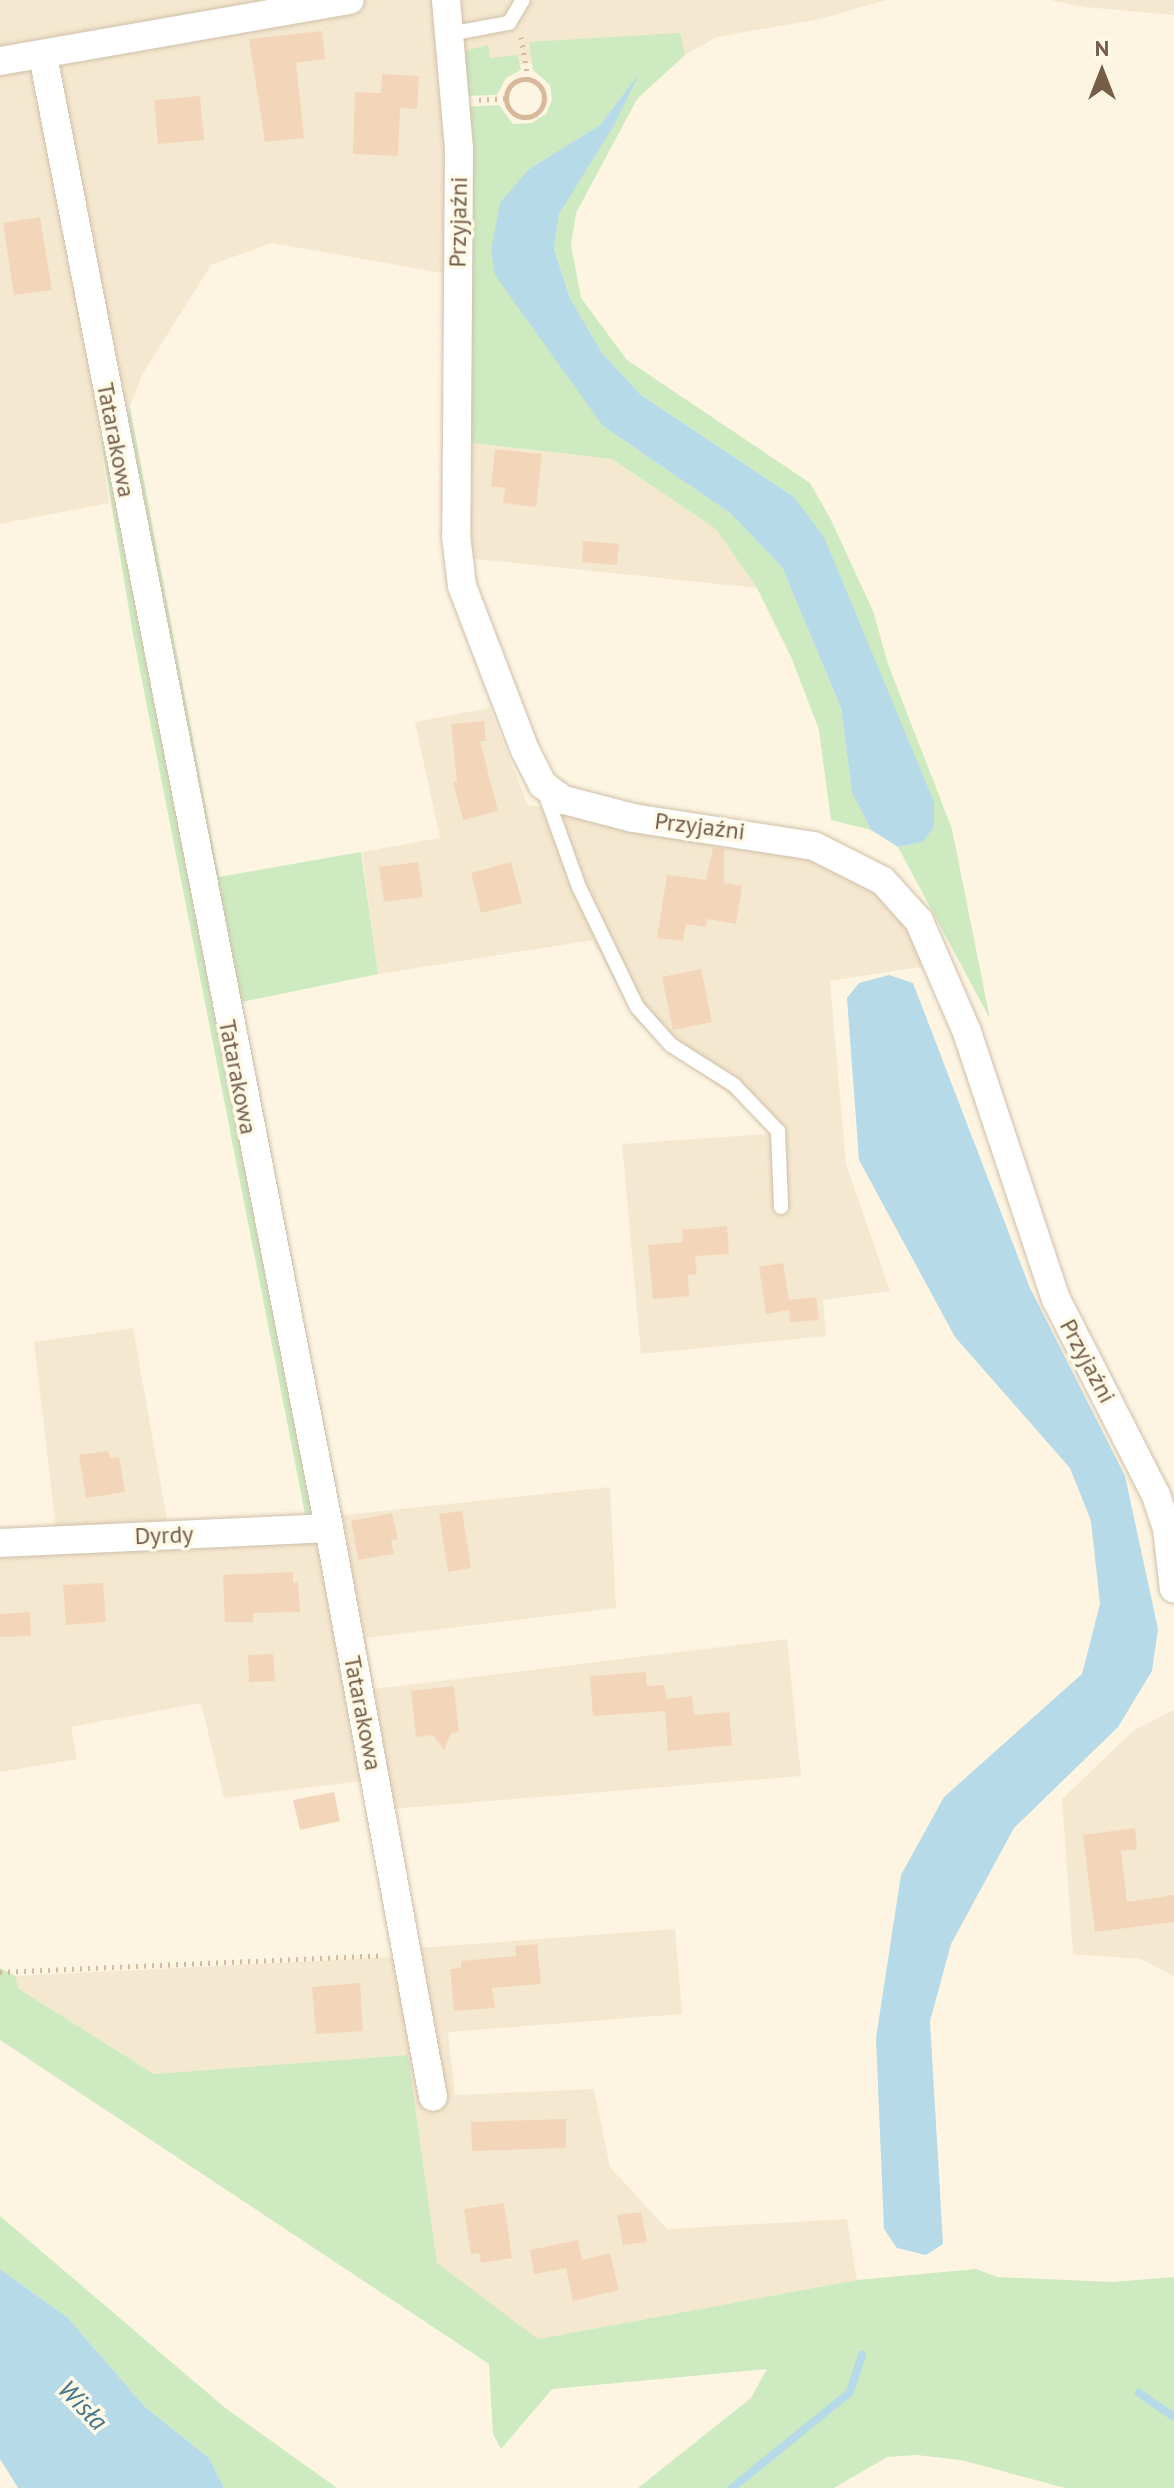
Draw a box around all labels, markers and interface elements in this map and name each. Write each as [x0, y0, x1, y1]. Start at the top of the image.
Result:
north arrow [1062, 32, 1142, 112]
text: N [1095, 34, 1109, 62]
street label: Przyjaźni [443, 176, 473, 268]
street label: Tatarakowa [91, 380, 141, 500]
street label: Przyjaźni [653, 806, 747, 846]
street label: Tatarakowa [213, 1017, 263, 1137]
street label: Przyjaźni [1054, 1314, 1122, 1408]
street label: Dyrdy [134, 1520, 194, 1550]
street label: Tatarakowa [338, 1653, 388, 1773]
water label: Wisła [52, 2374, 114, 2436]

